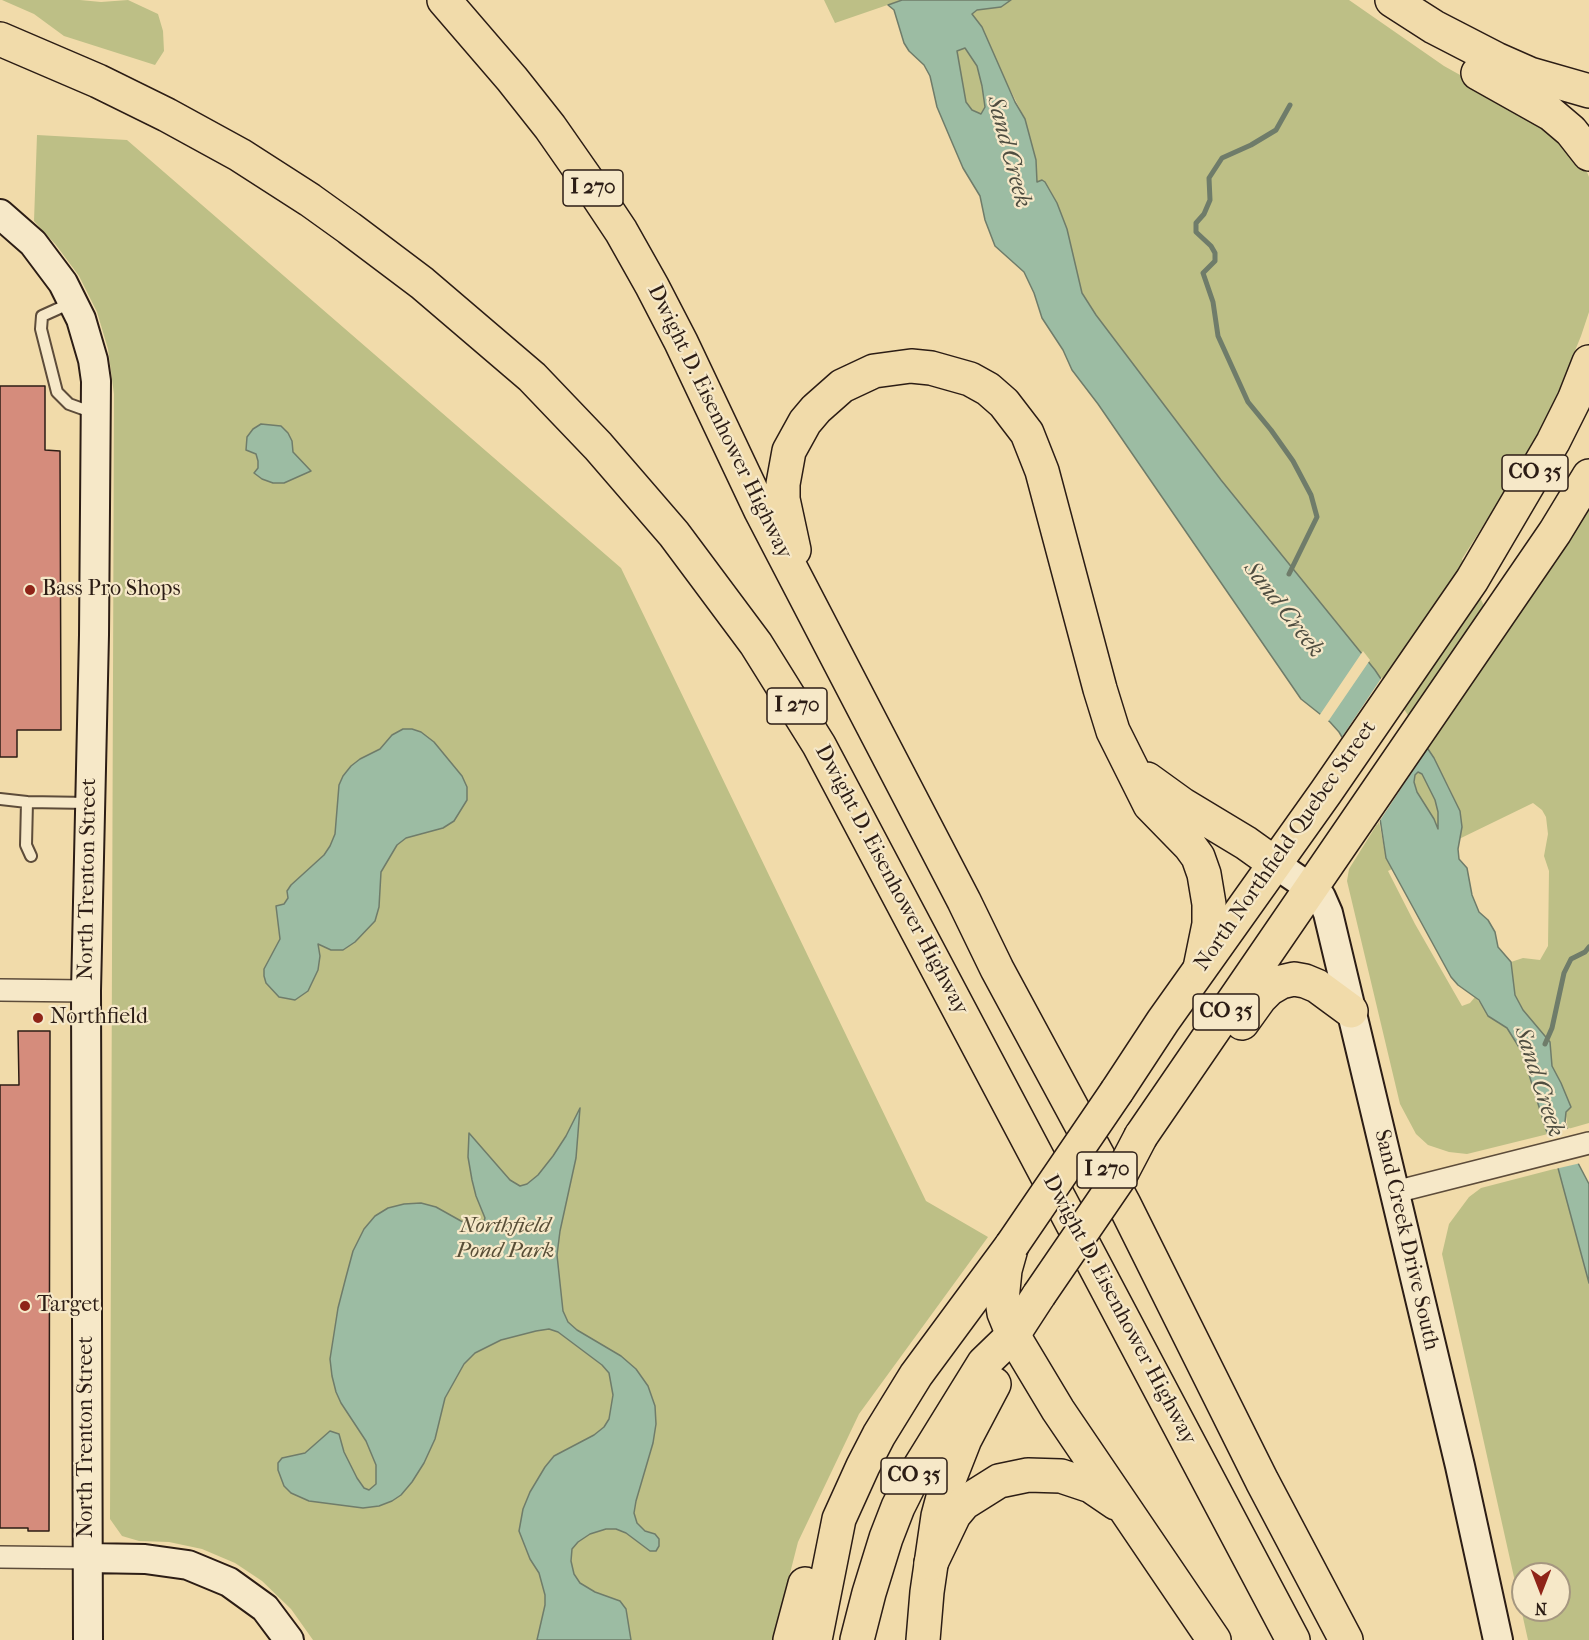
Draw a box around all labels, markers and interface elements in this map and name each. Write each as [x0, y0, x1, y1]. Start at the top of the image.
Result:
water label: Sand Creek [979, 93, 1037, 211]
road number: I 270 [563, 170, 623, 206]
street label: Dwight D. Eisenhower Highway [641, 281, 797, 563]
road number: CO 35 [1502, 455, 1568, 491]
water label: Sand Creek [1236, 556, 1330, 664]
place label: Bass Pro Shops [42, 577, 181, 603]
marker: Bass Pro Shops [23, 583, 37, 597]
road number: I 270 [767, 688, 827, 724]
street label: North Northfield Quebec Street [1189, 716, 1383, 976]
street label: Dwight D. Eisenhower Highway [809, 741, 973, 1019]
street label: North Trenton Street [73, 778, 103, 980]
road number: CO 35 [1193, 994, 1259, 1030]
place label: Northfield [50, 1005, 148, 1031]
marker: Northfield [31, 1011, 45, 1025]
water label: Sand Creek [1507, 1023, 1569, 1141]
street label: Sand Creek Drive South [1368, 1127, 1444, 1353]
road number: I 270 [1077, 1152, 1137, 1188]
street label: Dwight D. Eisenhower Highway [1037, 1171, 1201, 1449]
park label: Northfield Pond Park [456, 1214, 554, 1266]
place label: Target [37, 1293, 100, 1319]
marker: Target [18, 1299, 32, 1313]
street label: North Trenton Street [74, 1336, 100, 1538]
road number: CO 35 [881, 1458, 947, 1494]
north arrow [1511, 1562, 1571, 1622]
text: N [1535, 1599, 1547, 1618]

